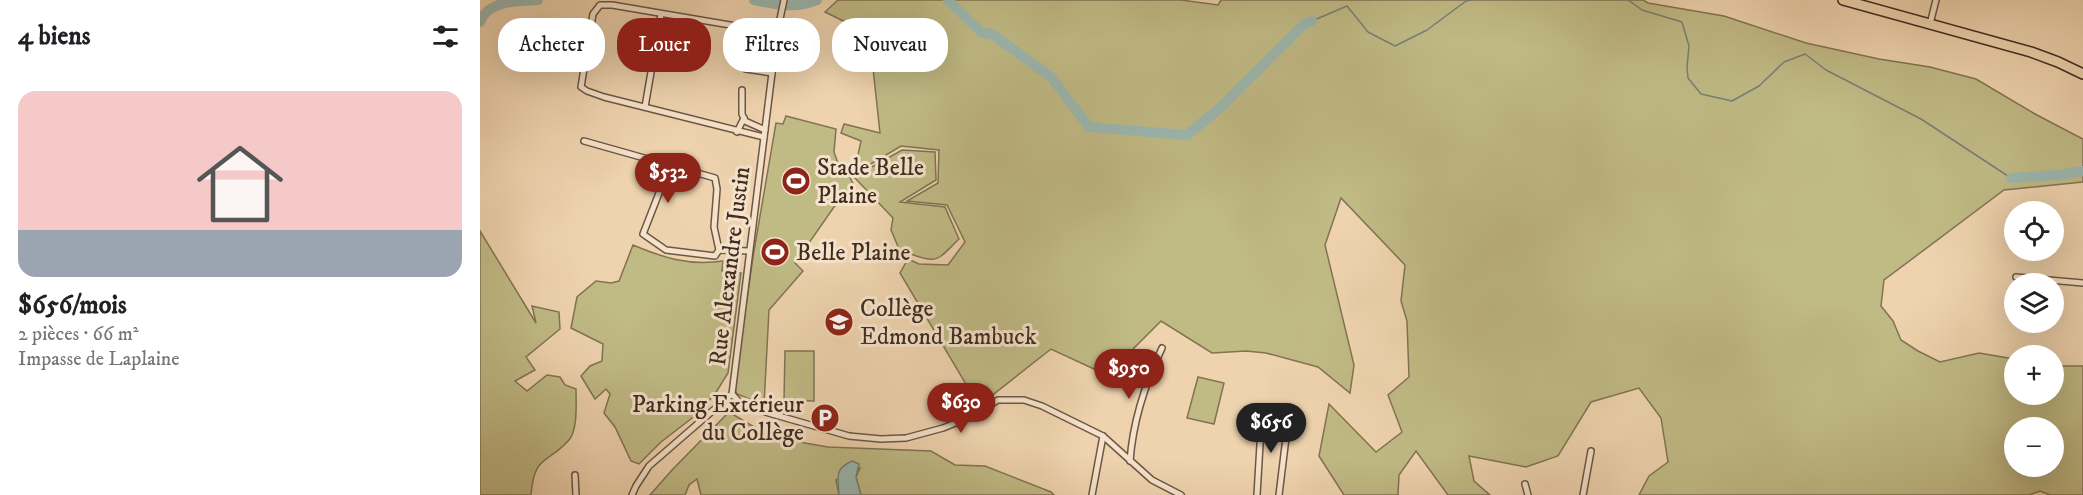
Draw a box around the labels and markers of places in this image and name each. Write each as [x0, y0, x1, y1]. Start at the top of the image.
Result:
pin: $532 [632, 153, 704, 204]
place label: Stade Belle Plaine [817, 153, 924, 211]
sports icon: Stade Belle Plaine [780, 165, 812, 197]
sports icon: Belle Plaine [759, 236, 791, 268]
place label: Belle Plaine [796, 238, 910, 268]
place label: Collège Edmond Bambuck [860, 294, 1037, 352]
school or university icon: Collège Edmond Bambuck [823, 306, 855, 338]
pin: $950 [1093, 349, 1165, 400]
pin: $630 [925, 383, 997, 434]
place label: Parking Extérieur du Collège [632, 390, 804, 448]
parking icon: Parking Extérieur du Collège [809, 402, 841, 434]
pin: $656 [1235, 403, 1307, 454]

